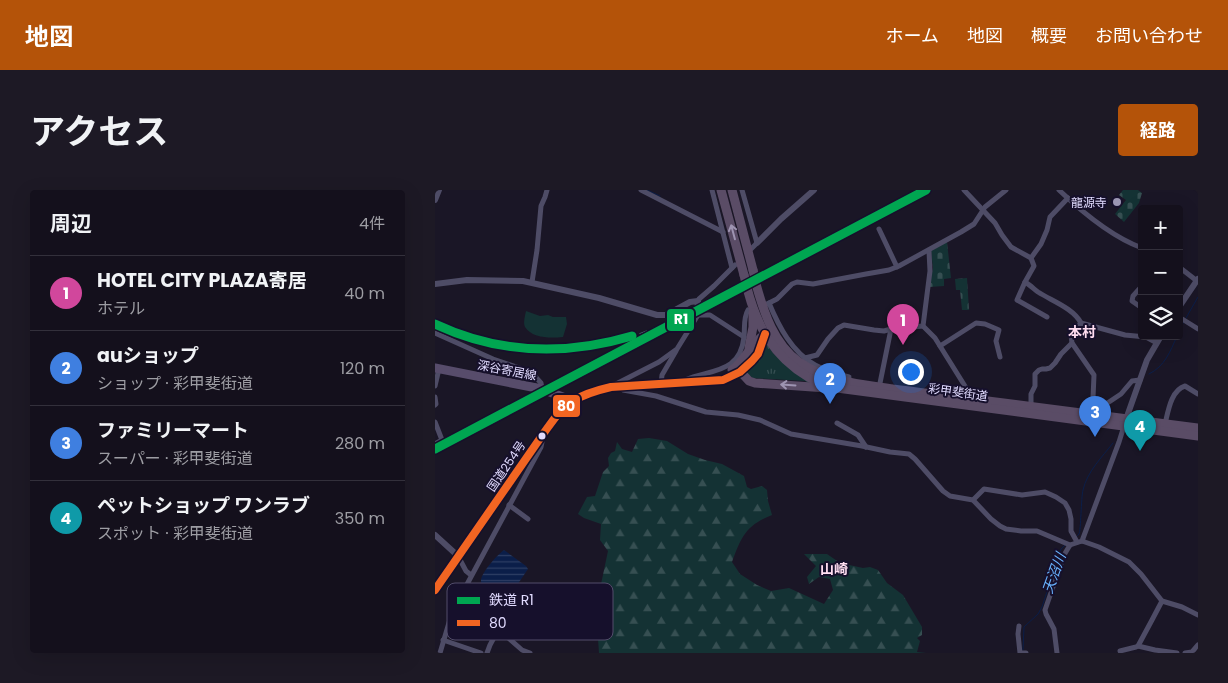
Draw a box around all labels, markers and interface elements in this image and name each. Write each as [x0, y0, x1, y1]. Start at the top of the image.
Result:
text: 地図 [25, 20, 73, 53]
text: ホーム [886, 23, 939, 48]
text: 地図 [967, 23, 1003, 48]
text: 概要 [1031, 23, 1067, 48]
text: お問い合わせ [1095, 23, 1203, 48]
button: 経路 [1118, 104, 1198, 156]
text: アクセス [30, 107, 168, 156]
place label: 龍源寺 [1071, 194, 1107, 211]
marker: 龍源寺 [1111, 196, 1123, 208]
map controls [1138, 205, 1183, 340]
button: + [1138, 205, 1183, 250]
text: 周辺 [50, 209, 92, 238]
text: 4件 [359, 212, 385, 235]
one-way arrow [727, 225, 737, 241]
button: − [1138, 250, 1183, 295]
text: HOTEL CITY PLAZA寄居 [97, 267, 307, 294]
text: 1 [63, 282, 69, 305]
text: 40 m [344, 282, 385, 305]
button: layers [1138, 295, 1183, 340]
text: ホテル [97, 297, 145, 320]
pin: 1 [887, 304, 919, 345]
line badge: R1 [666, 308, 695, 332]
text: R1 [674, 309, 688, 329]
district label: 本村 [1068, 322, 1096, 342]
text: auショップ [97, 342, 199, 369]
street label: 深谷寄居線 [476, 356, 538, 384]
text: 2 [61, 357, 71, 380]
text: 120 m [340, 357, 385, 380]
your location [898, 359, 924, 385]
pin: 2 [814, 363, 846, 404]
text: ショップ · 彩甲斐街道 [97, 372, 253, 395]
street label: 彩甲斐街道 [927, 379, 989, 405]
one-way arrow [781, 380, 797, 390]
line badge: 80 [552, 394, 581, 418]
text: 80 [557, 396, 575, 416]
pin: 3 [1079, 396, 1111, 437]
pin: 4 [1124, 410, 1156, 451]
text: ファミリーマート [97, 417, 249, 444]
unlabelled marker [537, 431, 547, 441]
text: 3 [61, 432, 71, 455]
text: 280 m [335, 432, 385, 455]
street label: 国道254号 [483, 437, 529, 495]
text: スーパー · 彩甲斐街道 [97, 447, 253, 470]
text: ペットショップ ワンラブ [97, 492, 310, 519]
text: 4 [61, 507, 71, 530]
text: 350 m [335, 507, 385, 530]
text: スポット · 彩甲斐街道 [97, 522, 253, 545]
water label: 天沼川 [1037, 548, 1071, 596]
district label: 山崎 [820, 559, 848, 579]
legend [447, 583, 613, 640]
text: 鉄道 R1 [489, 590, 534, 610]
text: 80 [489, 613, 507, 633]

